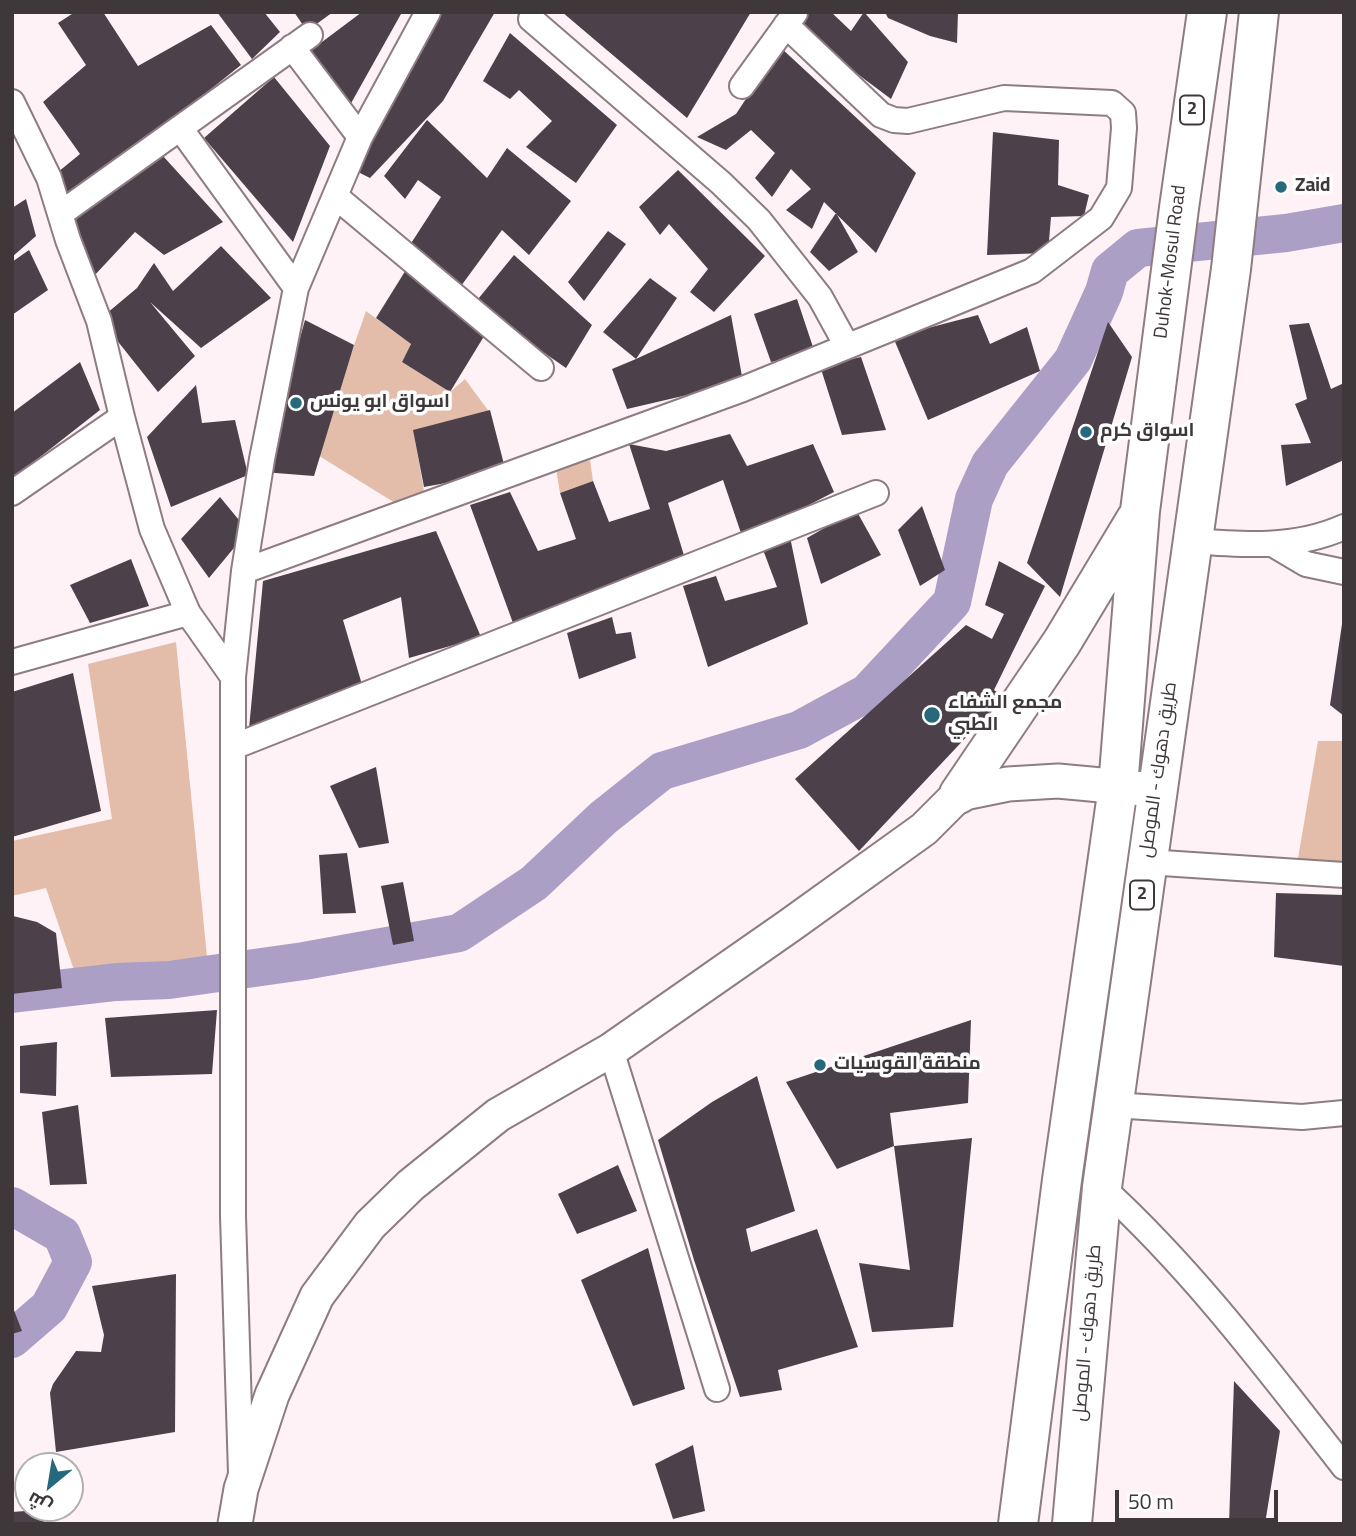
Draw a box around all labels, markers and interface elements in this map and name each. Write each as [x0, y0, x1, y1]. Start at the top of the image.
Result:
road number: 2 [1180, 96, 1204, 124]
place label: Zaid [1295, 176, 1330, 198]
marker: Zaid [1273, 179, 1289, 195]
street label: Duhok-Mosul Road [1151, 184, 1193, 340]
place label: اسواق ابو يونس [310, 392, 450, 414]
marker: اسواق ابو يونس [288, 395, 304, 411]
place label: اسواق كرم [1100, 421, 1194, 443]
marker: اسواق كرم [1078, 424, 1094, 440]
street label: طريق دهوك - الموصل [1136, 681, 1184, 859]
place label: مجمع الشفاء الطبي [948, 693, 1062, 737]
marker: مجمع الشفاء الطبي [922, 705, 942, 725]
road number: 2 [1130, 880, 1154, 910]
place label: منطقة القوسيات [834, 1054, 981, 1076]
marker: منطقة القوسيات [812, 1057, 828, 1073]
street label: طريق دهوك - الموصل [1070, 1244, 1108, 1422]
north arrow [14, 1452, 84, 1522]
scale bar [1118, 1476, 1281, 1520]
text: ش [20, 1482, 59, 1525]
text: 50 m [1128, 1482, 1174, 1521]

